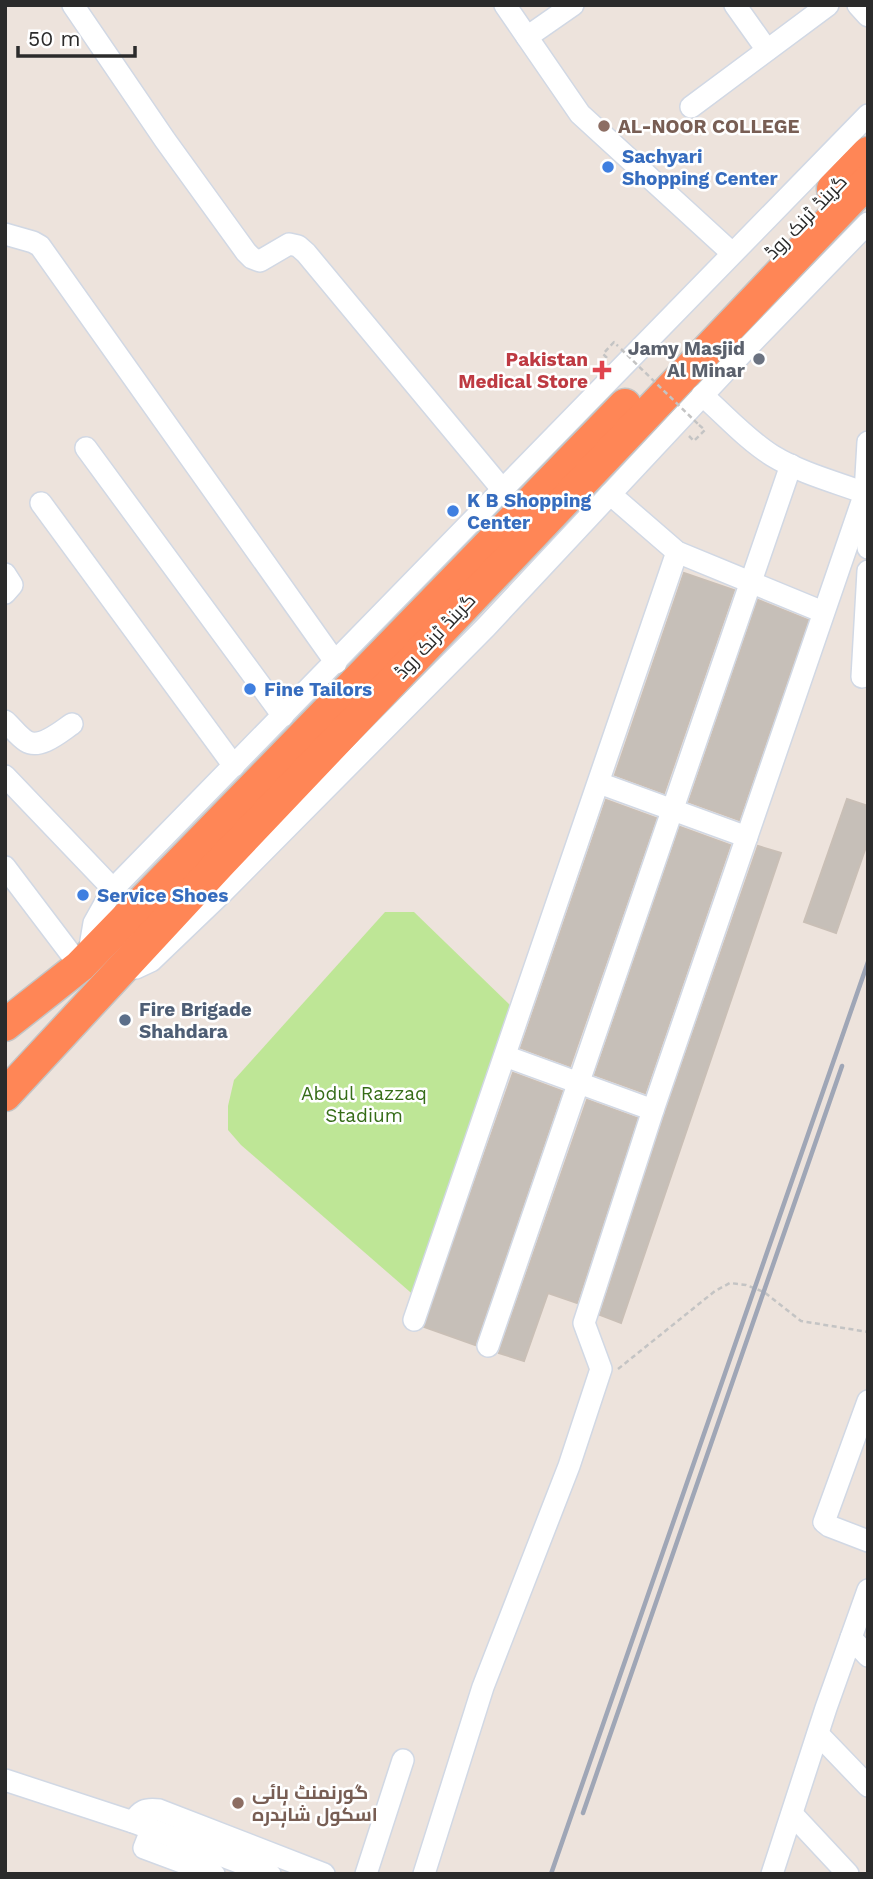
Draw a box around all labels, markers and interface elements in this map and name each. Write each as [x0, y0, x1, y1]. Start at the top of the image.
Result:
scale bar [18, 14, 135, 58]
text: 50 m [28, 26, 80, 51]
place label: AL-NOOR COLLEGE [618, 115, 799, 138]
marker: AL-NOOR COLLEGE [596, 118, 612, 134]
place label: Sachyari Shopping Center [622, 145, 779, 190]
marker: Sachyari Shopping Center [600, 159, 616, 175]
street label: گرینڈ ٹرنک روڈ [760, 170, 852, 264]
place label: Jamy Masjid Al Minar [628, 337, 746, 382]
place label: Pakistan Medical Store [458, 348, 588, 393]
marker: Jamy Masjid Al Minar [751, 351, 767, 367]
marker: Pakistan Medical Store [594, 362, 610, 378]
place label: K B Shopping Center [467, 489, 591, 534]
marker: K B Shopping Center [445, 503, 461, 519]
street label: گرینڈ ٹرنک روڈ [390, 589, 480, 683]
place label: Fine Tailors [264, 678, 372, 701]
marker: Fine Tailors [242, 681, 258, 697]
place label: Service Shoes [97, 884, 228, 907]
marker: Service Shoes [75, 887, 91, 903]
place label: Fire Brigade Shahdara [139, 998, 252, 1043]
marker: Fire Brigade Shahdara [117, 1012, 133, 1028]
park label: Abdul Razzaq Stadium [301, 1082, 427, 1127]
place label: گورنمنٹ ہائی اسکول شاہدرہ [252, 1781, 378, 1828]
marker: گورنمنٹ ہائی اسکول شاہدرہ [230, 1795, 246, 1811]

